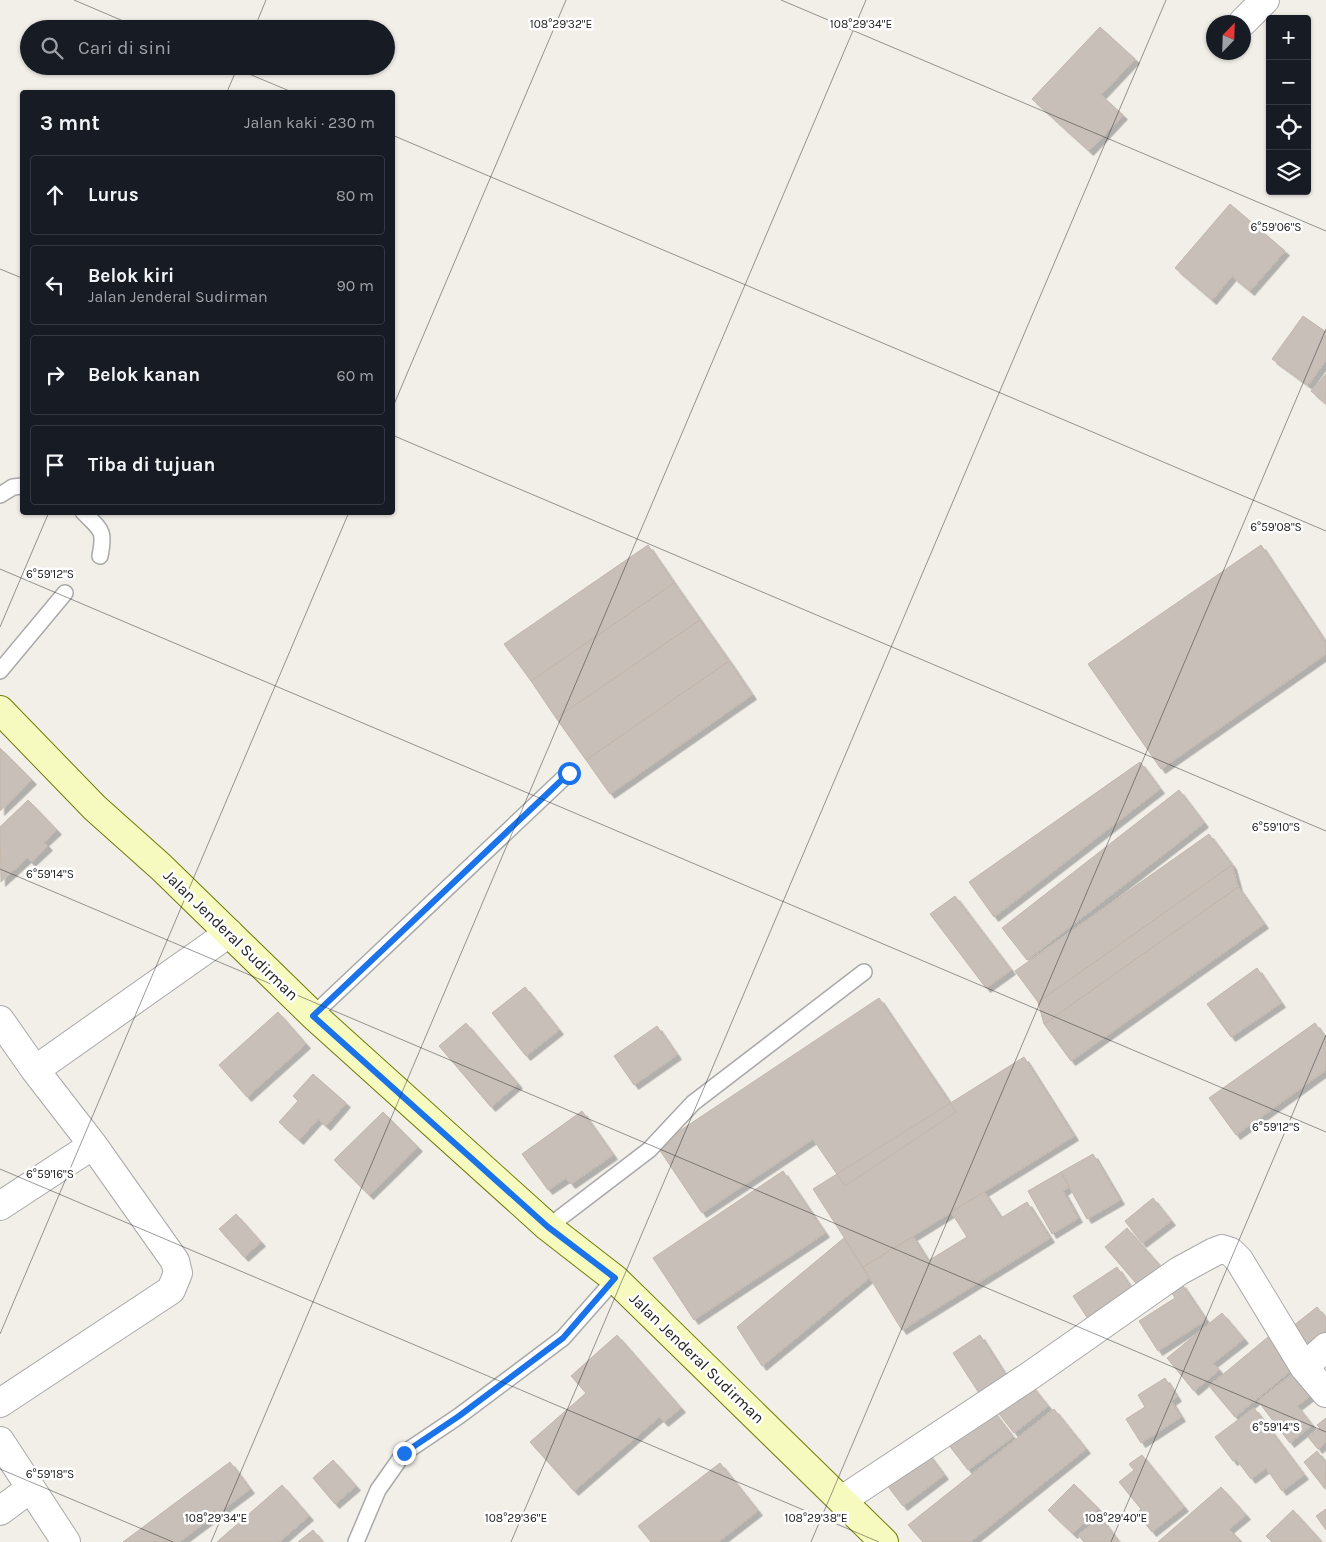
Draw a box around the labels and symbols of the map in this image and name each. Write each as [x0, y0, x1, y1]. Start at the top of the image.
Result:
north arrow [1206, 15, 1251, 60]
text: 108°29'32"E [530, 17, 592, 31]
text: 108°29'34"E [830, 17, 892, 31]
text: 6°59'06"S [1250, 220, 1302, 234]
text: 6°59'08"S [1250, 520, 1302, 534]
text: 6°59'12"S [26, 567, 74, 581]
route start [558, 762, 581, 785]
text: 6°59'10"S [1252, 820, 1300, 834]
street label: Jalan Jenderal Sudirman [160, 866, 302, 1004]
text: 6°59'14"S [26, 867, 74, 881]
text: 6°59'12"S [1252, 1120, 1300, 1134]
text: 6°59'16"S [26, 1167, 74, 1181]
street label: Jalan Jenderal Sudirman [626, 1289, 768, 1427]
text: 6°59'14"S [1252, 1420, 1300, 1434]
route end [393, 1442, 416, 1465]
text: 6°59'18"S [26, 1467, 74, 1481]
text: 108°29'34"E [185, 1511, 247, 1525]
text: 108°29'36"E [485, 1511, 547, 1525]
text: 108°29'38"E [785, 1511, 847, 1525]
text: 108°29'40"E [1085, 1511, 1147, 1525]

